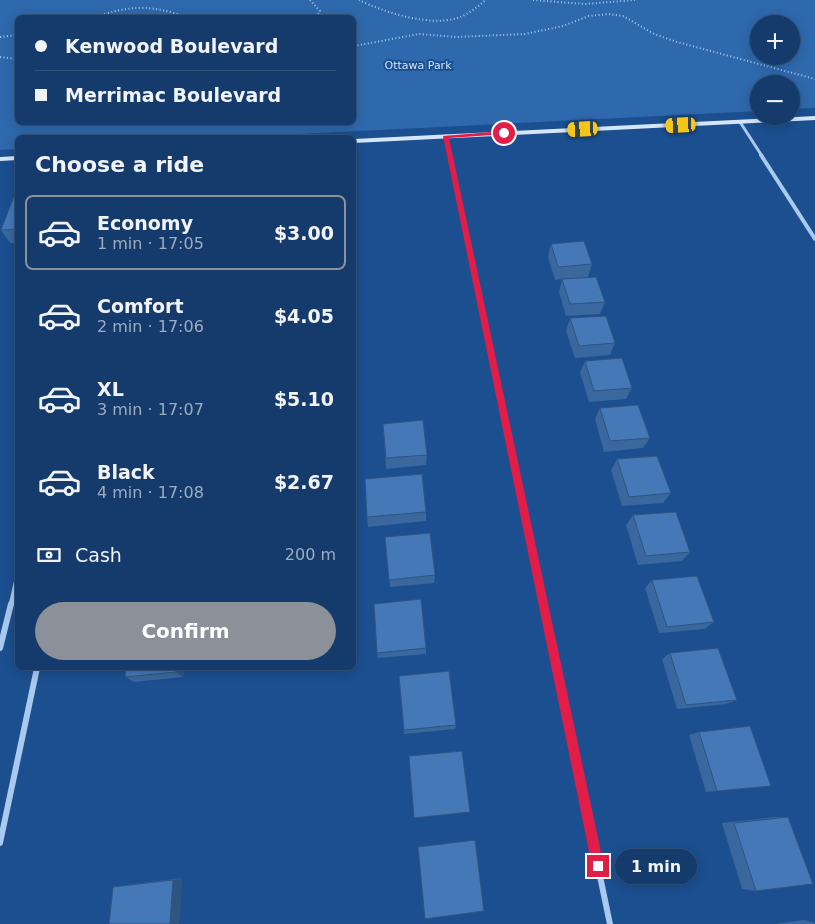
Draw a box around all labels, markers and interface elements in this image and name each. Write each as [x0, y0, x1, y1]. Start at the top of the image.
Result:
map controls [750, 15, 800, 125]
button: + [750, 15, 800, 65]
text: Kenwood Boulevard [65, 35, 278, 57]
park label: Ottawa Park [384, 59, 452, 72]
button: − [750, 75, 800, 125]
text: Merrimac Boulevard [65, 84, 281, 106]
car [665, 117, 696, 133]
car [567, 121, 598, 137]
route start [493, 122, 515, 144]
text: Choose a ride [35, 152, 204, 177]
icon: car [37, 210, 82, 255]
text: Economy [97, 212, 193, 234]
text: $3.00 [274, 222, 334, 244]
text: 1 min · 17:05 [97, 234, 204, 253]
icon: car [37, 293, 82, 338]
text: Comfort [97, 295, 184, 317]
text: $4.05 [274, 305, 334, 327]
text: 2 min · 17:06 [97, 317, 204, 336]
icon: car [37, 376, 82, 421]
text: XL [97, 378, 124, 400]
text: $5.10 [274, 388, 334, 410]
text: 3 min · 17:07 [97, 400, 204, 419]
icon: car [37, 459, 82, 504]
text: Black [97, 461, 155, 483]
text: $2.67 [274, 471, 334, 493]
text: 4 min · 17:08 [97, 483, 204, 502]
icon: cash [35, 541, 63, 569]
text: Cash [75, 544, 122, 566]
text: 200 m [285, 545, 336, 564]
button: Confirm [35, 602, 336, 660]
callout: 1 min [616, 848, 698, 884]
route end [587, 855, 609, 877]
text: 1 min [631, 857, 681, 876]

